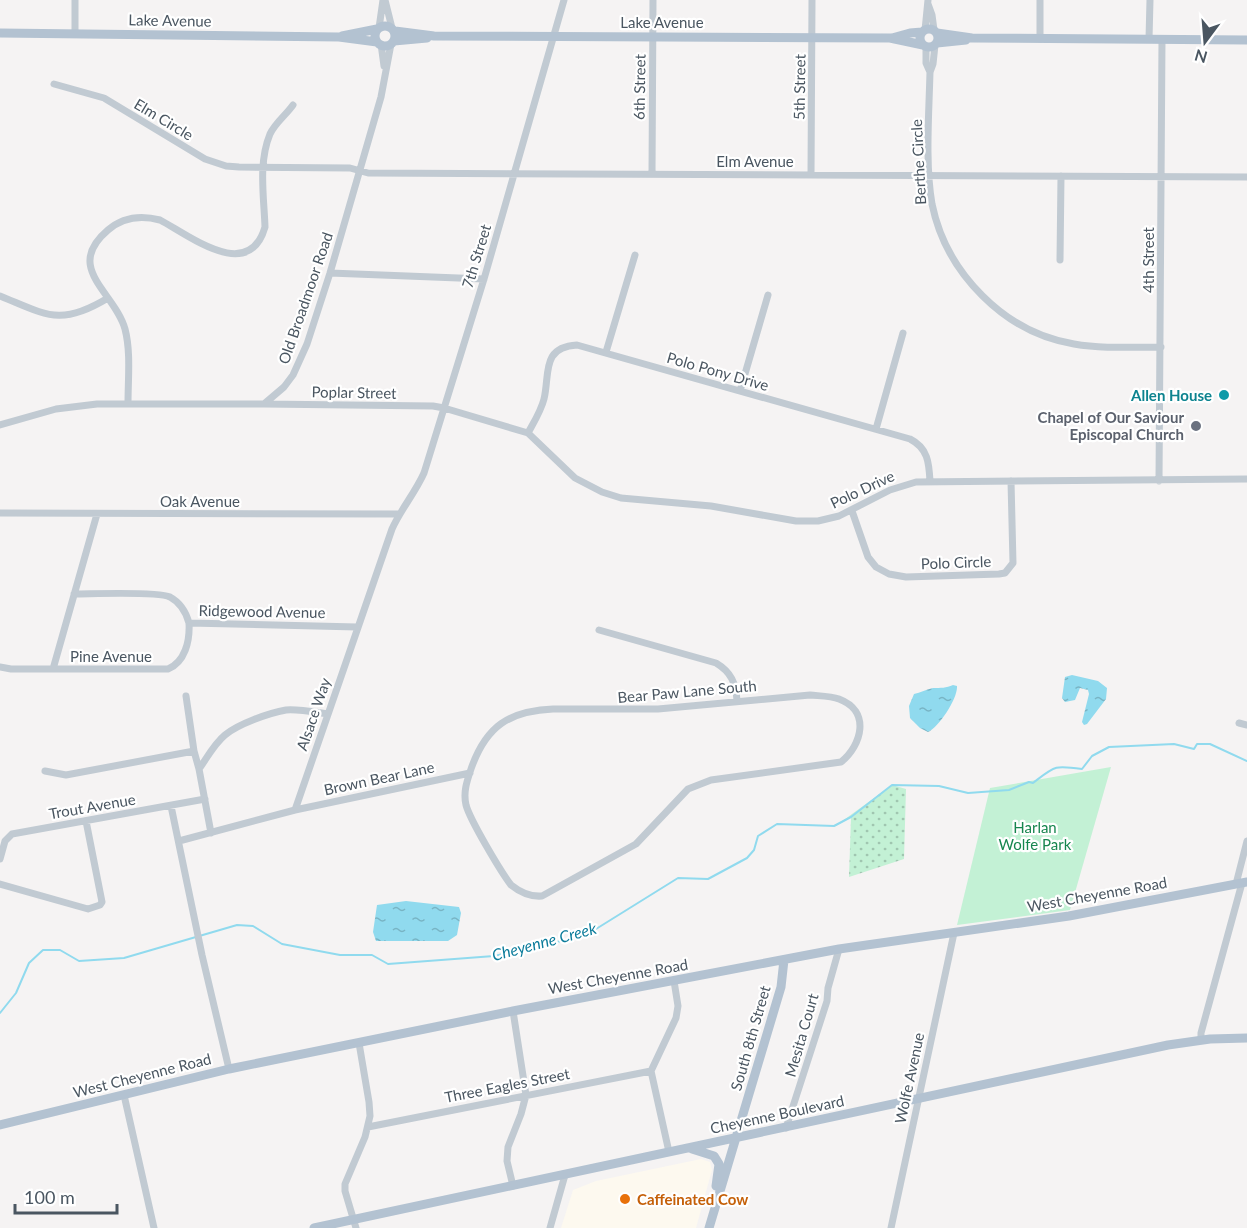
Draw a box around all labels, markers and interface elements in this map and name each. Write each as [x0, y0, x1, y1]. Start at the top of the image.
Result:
street label: Lake Avenue [128, 10, 212, 30]
north arrow [1175, 12, 1235, 72]
street label: Lake Avenue [620, 13, 704, 31]
text: N [1192, 46, 1209, 68]
street label: 6th Street [629, 53, 649, 120]
street label: 5th Street [789, 53, 809, 120]
street label: Elm Circle [131, 94, 197, 144]
street label: Berthe Circle [907, 119, 929, 205]
street label: Elm Avenue [716, 152, 794, 170]
street label: 7th Street [458, 221, 494, 290]
street label: 4th Street [1139, 226, 1157, 293]
street label: Old Broadmoor Road [274, 230, 336, 366]
street label: Polo Pony Drive [665, 348, 771, 394]
street label: Poplar Street [311, 382, 397, 402]
place label: Allen House [1130, 386, 1212, 404]
marker: Allen House [1217, 388, 1231, 402]
place label: Chapel of Our Saviour Episcopal Church [1038, 408, 1184, 443]
marker: Chapel of Our Saviour Episcopal Church [1189, 419, 1203, 433]
street label: Polo Drive [827, 466, 897, 512]
street label: Oak Avenue [160, 492, 240, 510]
street label: Polo Circle [921, 552, 992, 572]
street label: Ridgewood Avenue [198, 601, 326, 621]
street label: Pine Avenue [70, 647, 152, 665]
street label: Alsace Way [292, 675, 334, 753]
street label: Bear Paw Lane South [617, 676, 757, 706]
street label: Brown Bear Lane [322, 757, 436, 798]
street label: Trout Avenue [47, 790, 137, 822]
park label: Harlan Wolfe Park [999, 818, 1072, 853]
street label: West Cheyenne Road [1026, 873, 1168, 915]
water label: Cheyenne Creek [490, 918, 599, 964]
street label: West Cheyenne Road [547, 955, 689, 997]
street label: South 8th Street [726, 983, 774, 1093]
street label: Mesita Court [781, 991, 822, 1079]
street label: Wolfe Avenue [891, 1031, 927, 1125]
street label: West Cheyenne Road [71, 1049, 213, 1101]
street label: Three Eagles Street [443, 1064, 572, 1106]
street label: Cheyenne Boulevard [708, 1091, 846, 1137]
scale bar [15, 1177, 117, 1215]
text: 100 m [24, 1186, 75, 1208]
place label: Caffeinated Cow [637, 1190, 748, 1208]
marker: Caffeinated Cow [618, 1192, 632, 1206]

